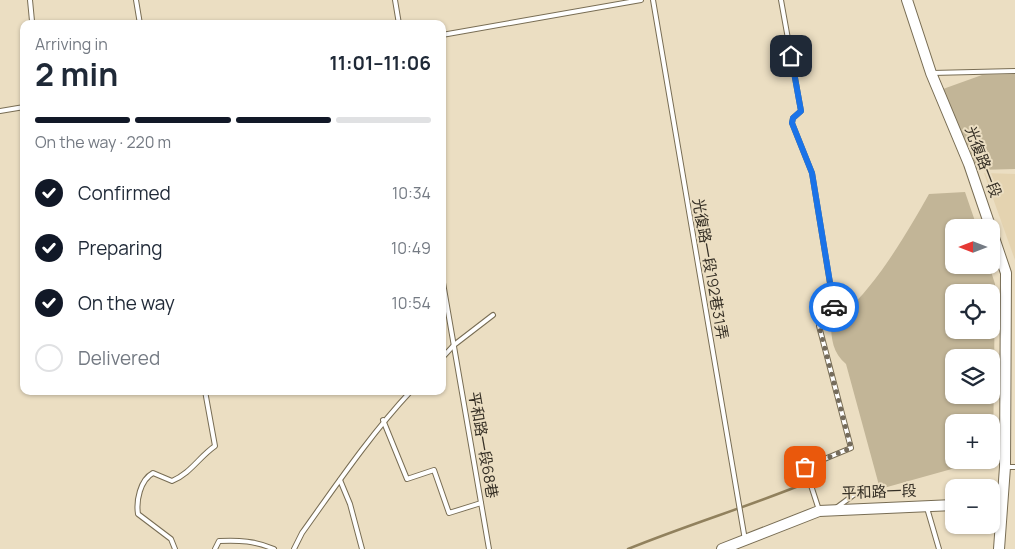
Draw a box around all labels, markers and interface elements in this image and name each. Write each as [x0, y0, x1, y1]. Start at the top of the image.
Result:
text: Arriving in [35, 33, 108, 55]
pin [770, 35, 812, 77]
icon: home [777, 42, 805, 70]
text: 11:01–11:06 [329, 50, 431, 76]
text: 2 min [35, 52, 118, 96]
street label: 光復路一段 [960, 123, 1007, 201]
text: On the way · 220 m [35, 131, 171, 153]
icon: check [35, 179, 63, 207]
text: Confirmed [78, 180, 171, 206]
text: 10:34 [392, 182, 431, 204]
street label: 光復路一段192巷31弄 [688, 197, 733, 341]
north arrow [945, 219, 1000, 274]
map controls [945, 219, 1000, 534]
icon: check [35, 234, 63, 262]
text: Preparing [78, 235, 163, 261]
text: 10:49 [391, 237, 431, 259]
courier [809, 282, 859, 332]
button: locate [945, 284, 1000, 339]
icon: check [35, 289, 63, 317]
text: On the way [78, 290, 175, 316]
text: 10:54 [392, 292, 431, 314]
icon: car [820, 293, 848, 321]
text: Delivered [78, 345, 160, 371]
button: layers [945, 349, 1000, 404]
street label: 平和路一段68巷 [464, 390, 503, 500]
button: + [945, 414, 1000, 469]
pin [784, 446, 826, 488]
icon: bag [791, 453, 819, 481]
button: − [945, 479, 1000, 534]
street label: 平和路一段 [841, 480, 917, 503]

